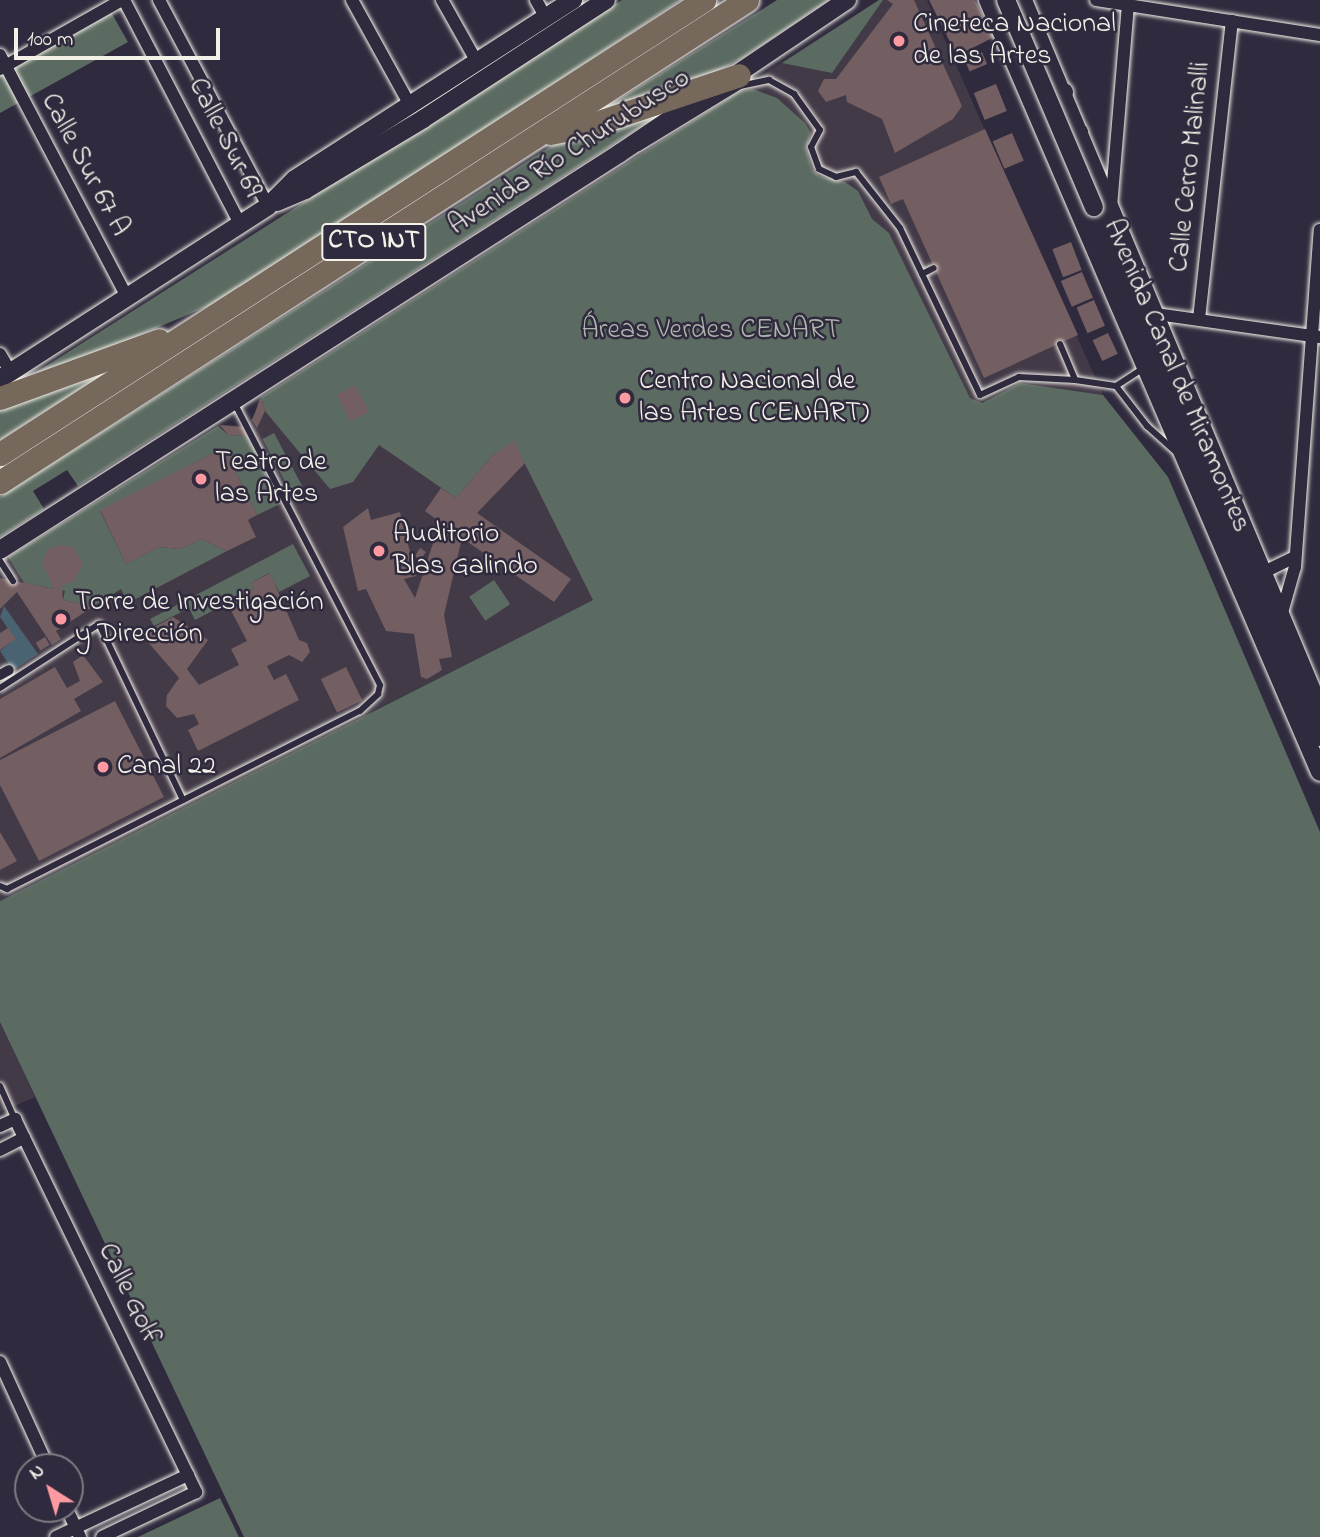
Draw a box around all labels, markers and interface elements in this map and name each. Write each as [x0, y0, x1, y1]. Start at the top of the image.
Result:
place label: Cineteca Nacional de las Artes [913, 8, 1116, 74]
scale bar [18, 14, 224, 58]
text: 100 m [27, 25, 73, 55]
marker: Cineteca Nacional de las Artes [891, 33, 907, 49]
street label: Calle Cerro Malinalli [1163, 60, 1219, 274]
street label: Avenida Río Churubusco [443, 62, 697, 244]
street label: Calle Sur 69 [180, 73, 268, 203]
street label: Calle Sur 67 A [32, 88, 136, 242]
street label: Avenida Canal de Miramontes [1095, 214, 1257, 538]
road number: CTO INT [320, 219, 428, 264]
park label: Áreas Verdes CENART [582, 314, 840, 348]
place label: Centro Nacional de las Artes (CENART) [639, 365, 869, 431]
marker: Centro Nacional de las Artes (CENART) [617, 390, 633, 406]
place label: Teatro de las Artes [215, 446, 327, 512]
marker: Teatro de las Artes [193, 471, 209, 487]
place label: Auditorio Blas Galindo [393, 518, 538, 584]
marker: Auditorio Blas Galindo [371, 543, 387, 559]
place label: Torre de Investigación y Dirección [75, 586, 323, 652]
marker: Torre de Investigación y Dirección [53, 611, 69, 627]
place label: Canal 22 [117, 750, 216, 784]
marker: Canal 22 [95, 759, 111, 775]
street label: Calle Golf [89, 1238, 167, 1350]
north arrow [14, 1453, 84, 1523]
text: N [24, 1458, 51, 1487]

